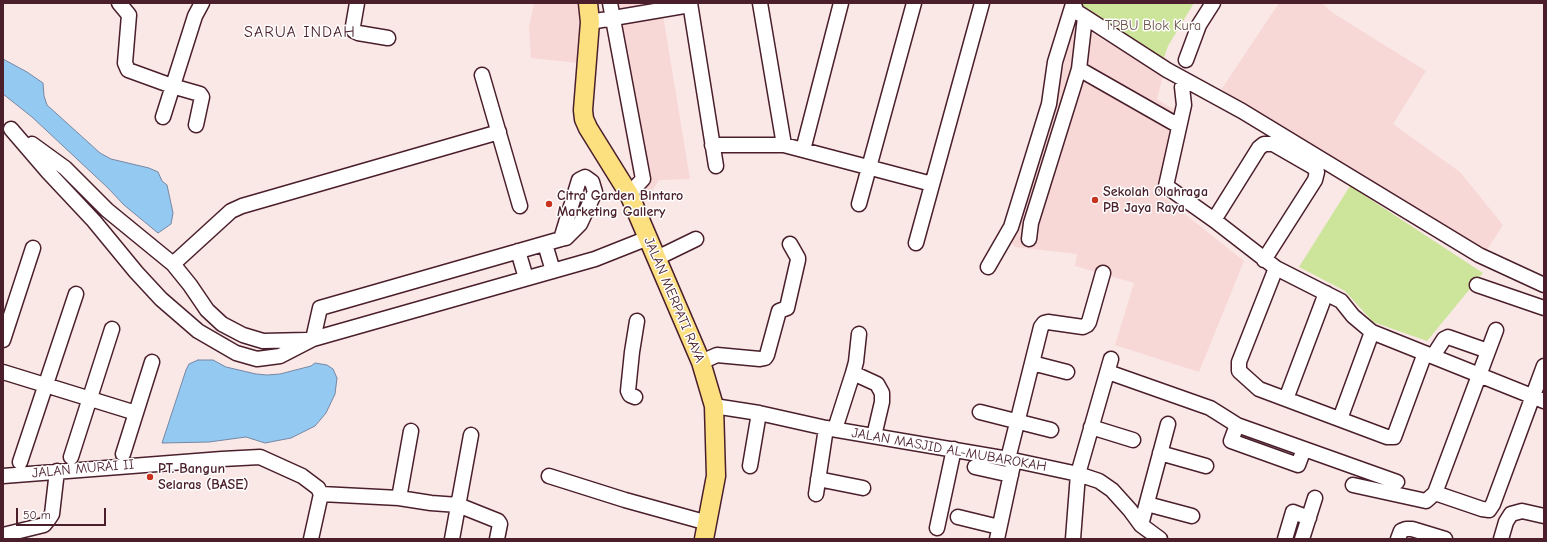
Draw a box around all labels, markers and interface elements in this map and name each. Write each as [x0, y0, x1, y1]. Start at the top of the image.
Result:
park label: TPBU Blok Kura [1105, 18, 1201, 34]
district label: SARUA INDAH [244, 22, 356, 42]
place label: Sekolah Olahraga PB Jaya Raya [1103, 184, 1208, 216]
place label: Citra Garden Bintaro Marketing Gallery [557, 188, 683, 220]
marker: Sekolah Olahraga PB Jaya Raya [1090, 195, 1100, 205]
marker: Citra Garden Bintaro Marketing Gallery [544, 199, 554, 209]
street label: JALAN MERPATI RAYA [640, 235, 708, 365]
street label: JALAN MASJID AL-MUBAROKAH [850, 425, 1048, 475]
street label: JALAN MURAI II [31, 456, 135, 482]
place label: PT. Bangun Selaras (BASE) [158, 461, 248, 494]
marker: PT. Bangun Selaras (BASE) [145, 472, 155, 482]
scale bar [18, 500, 108, 526]
text: 50 m [23, 508, 51, 522]

